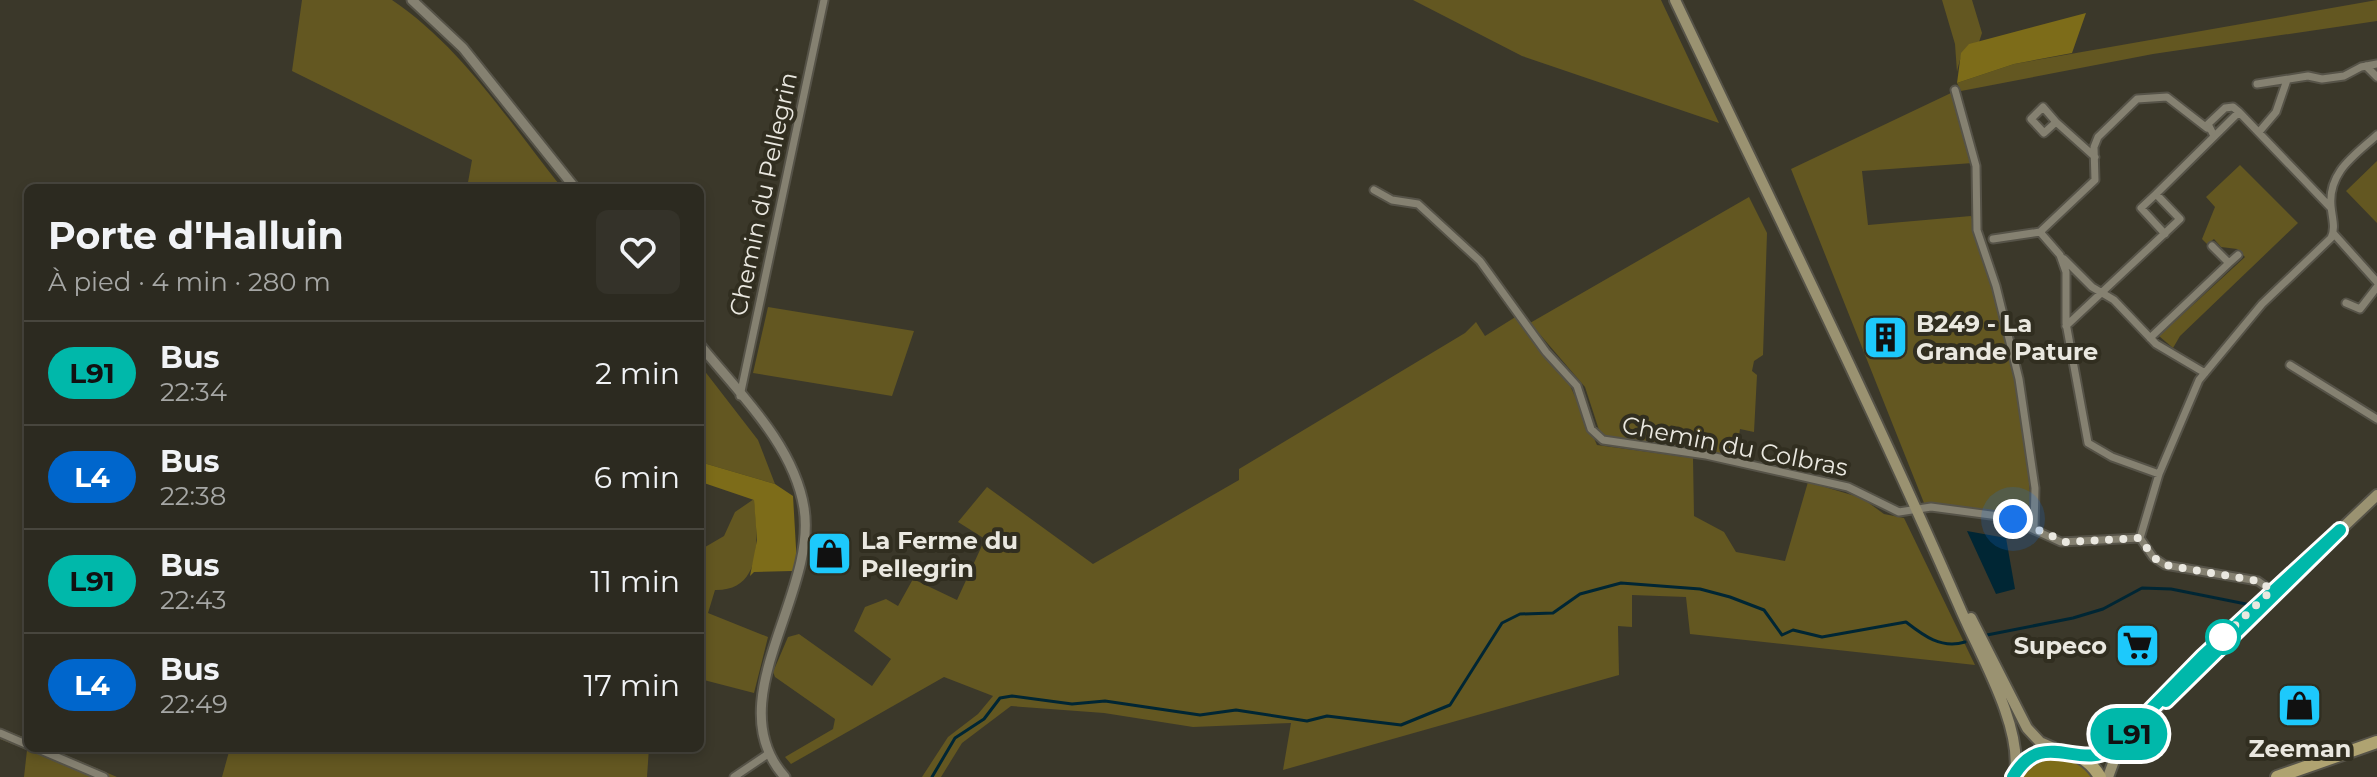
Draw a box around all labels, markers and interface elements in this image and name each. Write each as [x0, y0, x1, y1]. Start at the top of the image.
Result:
street label: Chemin du Pellegrin [723, 70, 803, 318]
button: heart [596, 210, 680, 294]
text: Porte d'Halluin [48, 212, 344, 259]
text: À pied · 4 min · 280 m [48, 266, 331, 298]
place label: B249 - La Grande Pature [1916, 309, 2098, 366]
building icon: B249 - La Grande Pature [1861, 313, 1909, 361]
text: Bus [160, 339, 220, 376]
text: 2 min [595, 355, 680, 392]
text: L91 [69, 356, 115, 390]
text: 22:34 [160, 376, 227, 408]
street label: Chemin du Colbras [1620, 410, 1850, 482]
text: Bus [160, 443, 220, 480]
text: 6 min [594, 459, 680, 496]
text: L4 [74, 460, 110, 494]
text: 22:38 [160, 480, 226, 512]
your location [1993, 499, 2033, 539]
place label: La Ferme du Pellegrin [861, 526, 1018, 583]
shop icon: La Ferme du Pellegrin [806, 530, 854, 578]
text: Bus [160, 547, 220, 584]
text: 11 min [590, 563, 680, 600]
text: L91 [69, 564, 115, 598]
text: 22:43 [160, 584, 227, 616]
unlabelled marker [2206, 620, 2240, 654]
supermarket icon: Supeco [2114, 621, 2162, 669]
place label: Supeco [2014, 631, 2107, 660]
text: Bus [160, 651, 220, 688]
text: 17 min [583, 667, 680, 704]
text: L4 [74, 668, 110, 702]
shop icon: Zeeman [2276, 682, 2324, 730]
text: 22:49 [160, 688, 228, 720]
line badge: L91 [2083, 708, 2175, 760]
text: L91 [2106, 717, 2152, 751]
place label: Zeeman [2249, 734, 2351, 763]

